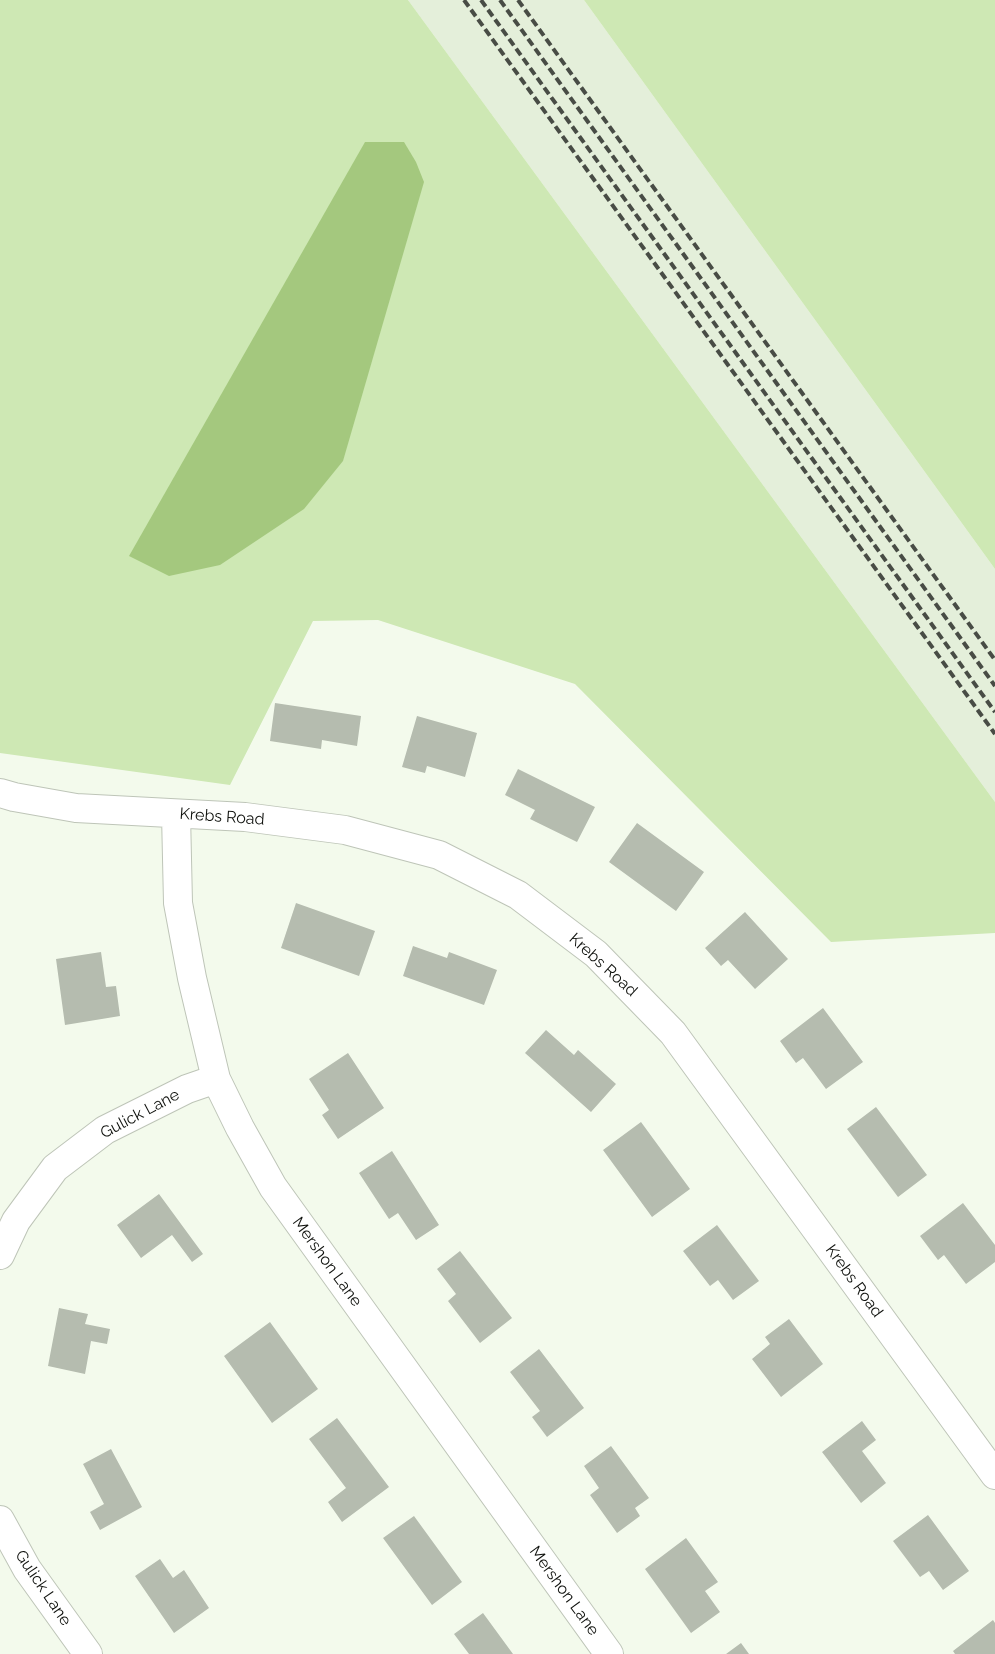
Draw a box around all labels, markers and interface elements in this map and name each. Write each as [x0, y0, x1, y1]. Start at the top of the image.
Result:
street label: Krebs Road [179, 804, 265, 830]
street label: Krebs Road [565, 929, 641, 1001]
street label: Gulick Lane [97, 1085, 183, 1143]
street label: Mershon Lane [288, 1214, 366, 1310]
street label: Krebs Road [821, 1241, 887, 1321]
street label: Mershon Lane [525, 1543, 603, 1639]
street label: Gulick Lane [11, 1547, 75, 1629]

